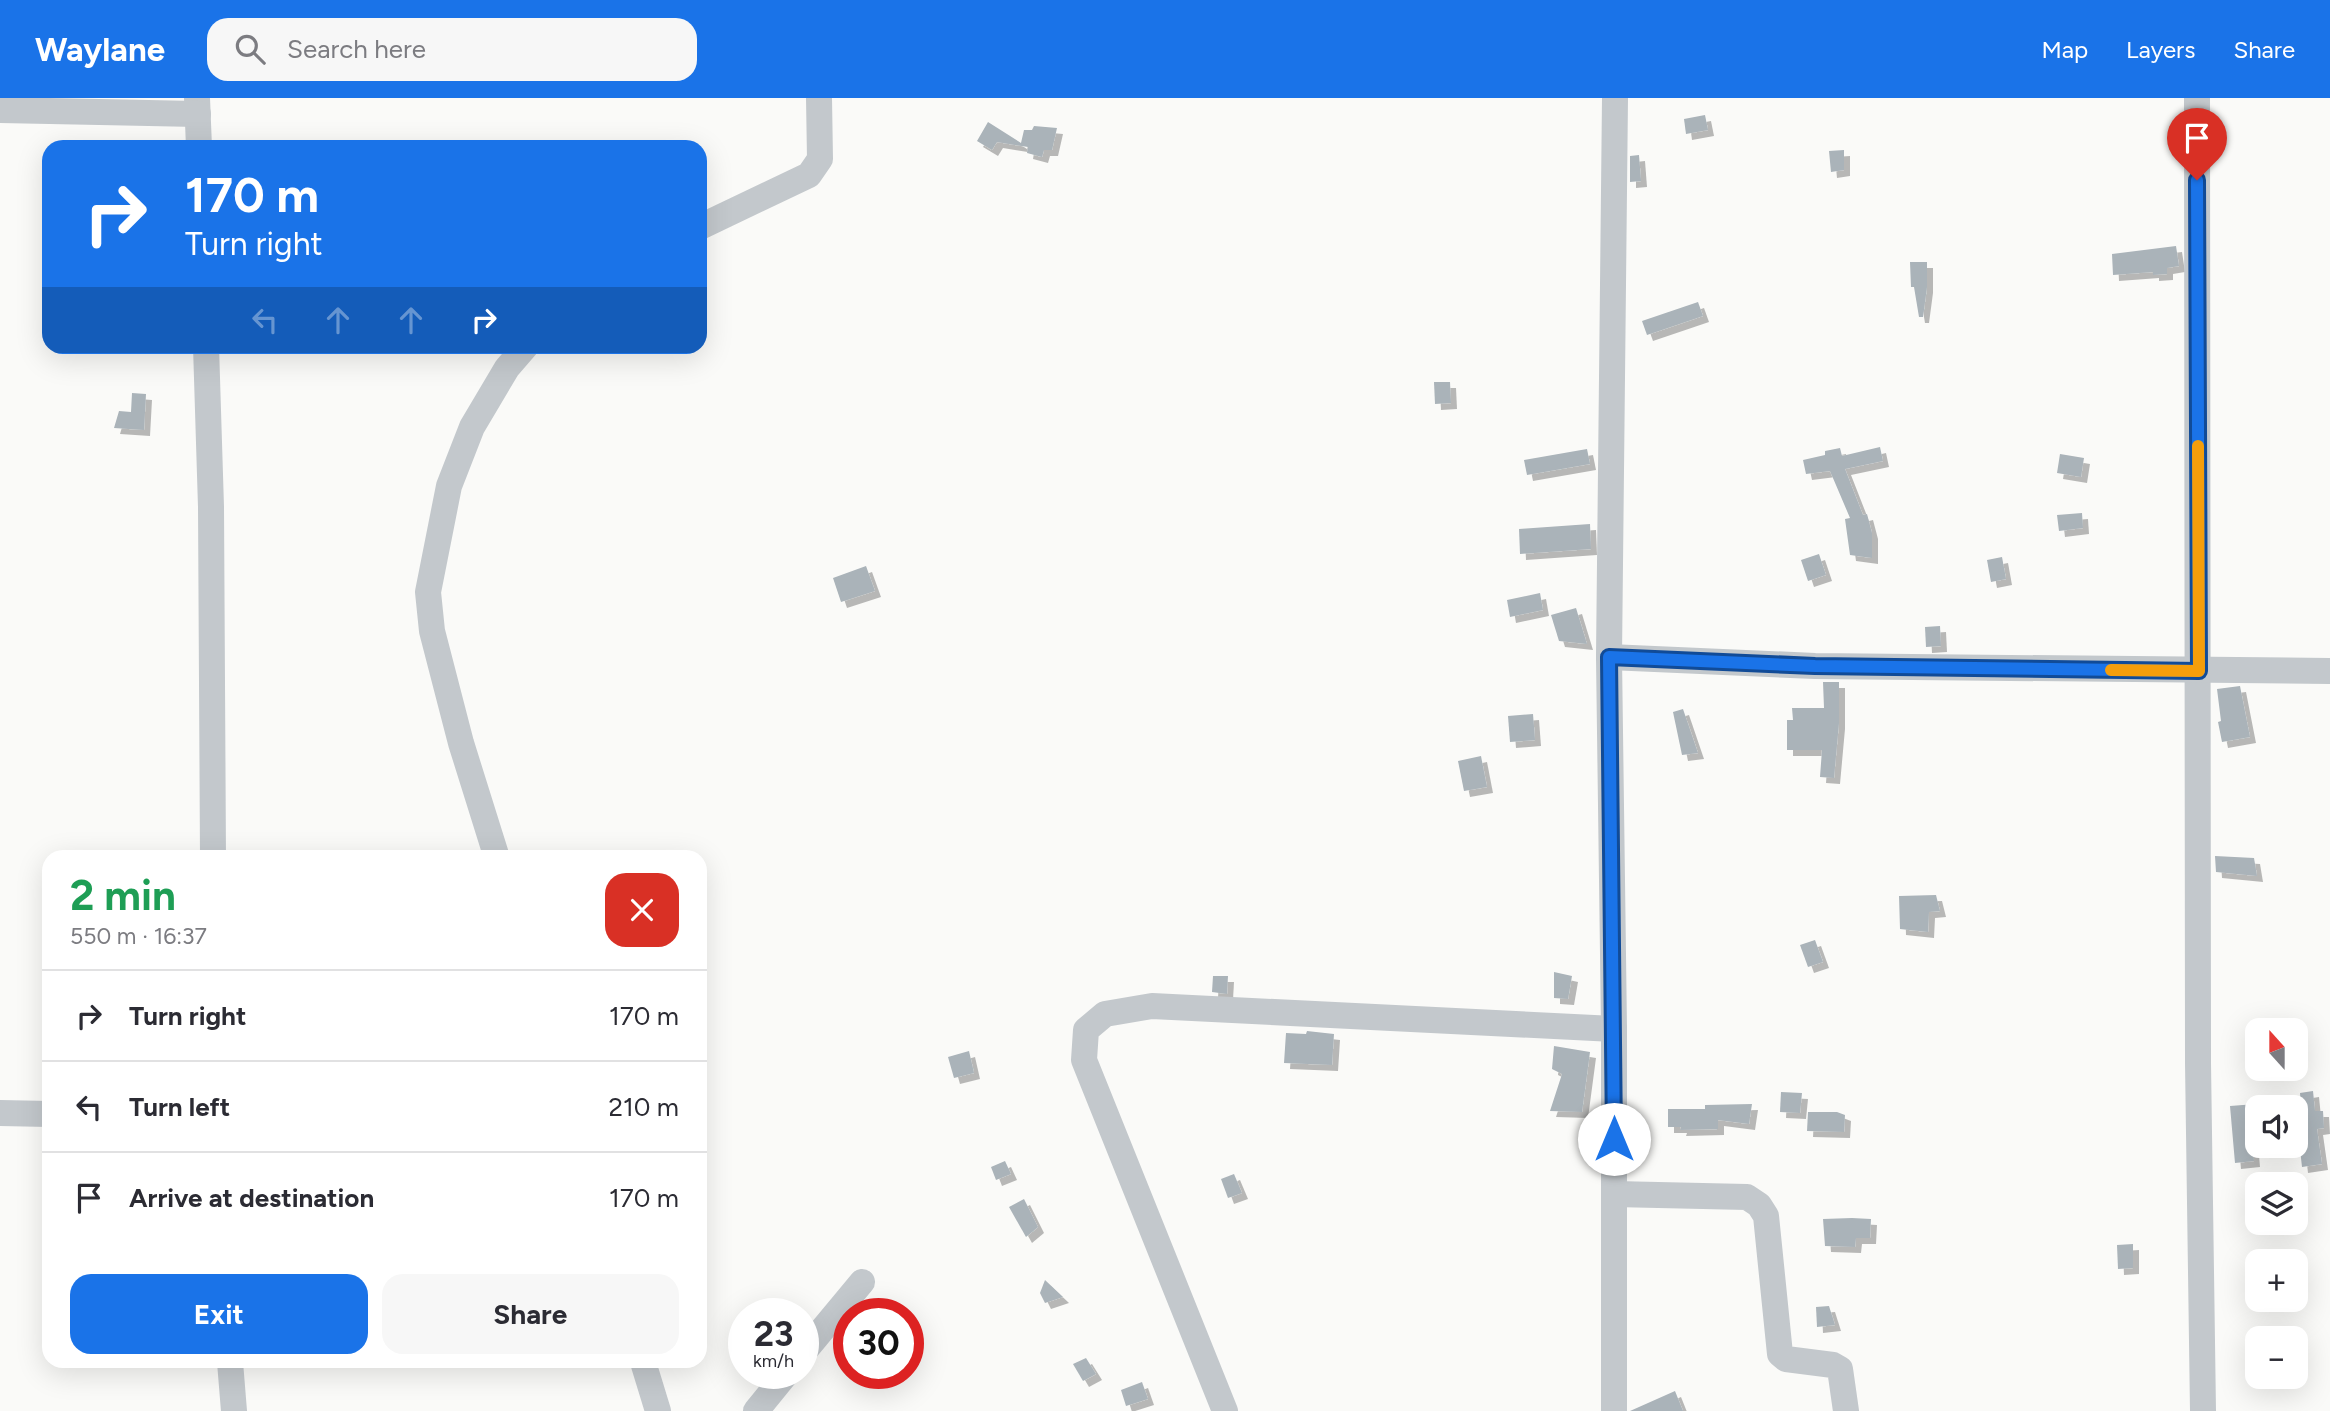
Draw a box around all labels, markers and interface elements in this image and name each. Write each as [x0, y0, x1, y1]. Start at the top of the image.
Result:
search box [207, 18, 697, 81]
text: Waylane [35, 30, 165, 69]
icon: search [231, 30, 269, 68]
text: Search here [287, 33, 426, 65]
text: Map [2041, 35, 2088, 64]
text: Layers [2126, 35, 2195, 64]
text: Share [2233, 35, 2295, 64]
pin [2167, 108, 2227, 180]
icon: arrive [2178, 119, 2216, 157]
text: 170 m [185, 165, 319, 224]
icon: right [70, 168, 161, 259]
text: Turn right [185, 225, 323, 263]
icon: left [246, 301, 284, 339]
icon: ahead [319, 301, 357, 339]
icon: ahead [392, 301, 430, 339]
icon: right [465, 301, 503, 339]
text: 2 min [70, 870, 176, 921]
button: close [605, 873, 679, 947]
text: 550 m · 16:37 [70, 922, 207, 950]
icon: right [70, 997, 108, 1035]
text: Turn right [129, 1000, 246, 1032]
text: 170 m [609, 1000, 679, 1032]
north arrow [2245, 1018, 2308, 1082]
map controls [2245, 1018, 2308, 1389]
icon: left [70, 1088, 108, 1126]
text: Turn left [129, 1091, 230, 1123]
text: 210 m [609, 1091, 679, 1123]
button: sound [2245, 1095, 2308, 1158]
position arrow [1577, 1102, 1651, 1176]
button: layers [2245, 1172, 2308, 1235]
icon: arrive [70, 1179, 108, 1217]
text: Arrive at destination [129, 1182, 374, 1214]
text: 170 m [609, 1182, 679, 1214]
button: + [2245, 1249, 2308, 1312]
button: Exit [70, 1274, 368, 1354]
button: Share [382, 1274, 679, 1354]
speed limit sign: 30 [833, 1298, 924, 1389]
text: 23 [754, 1313, 793, 1355]
button: − [2245, 1326, 2308, 1389]
text: km/h [753, 1350, 794, 1372]

